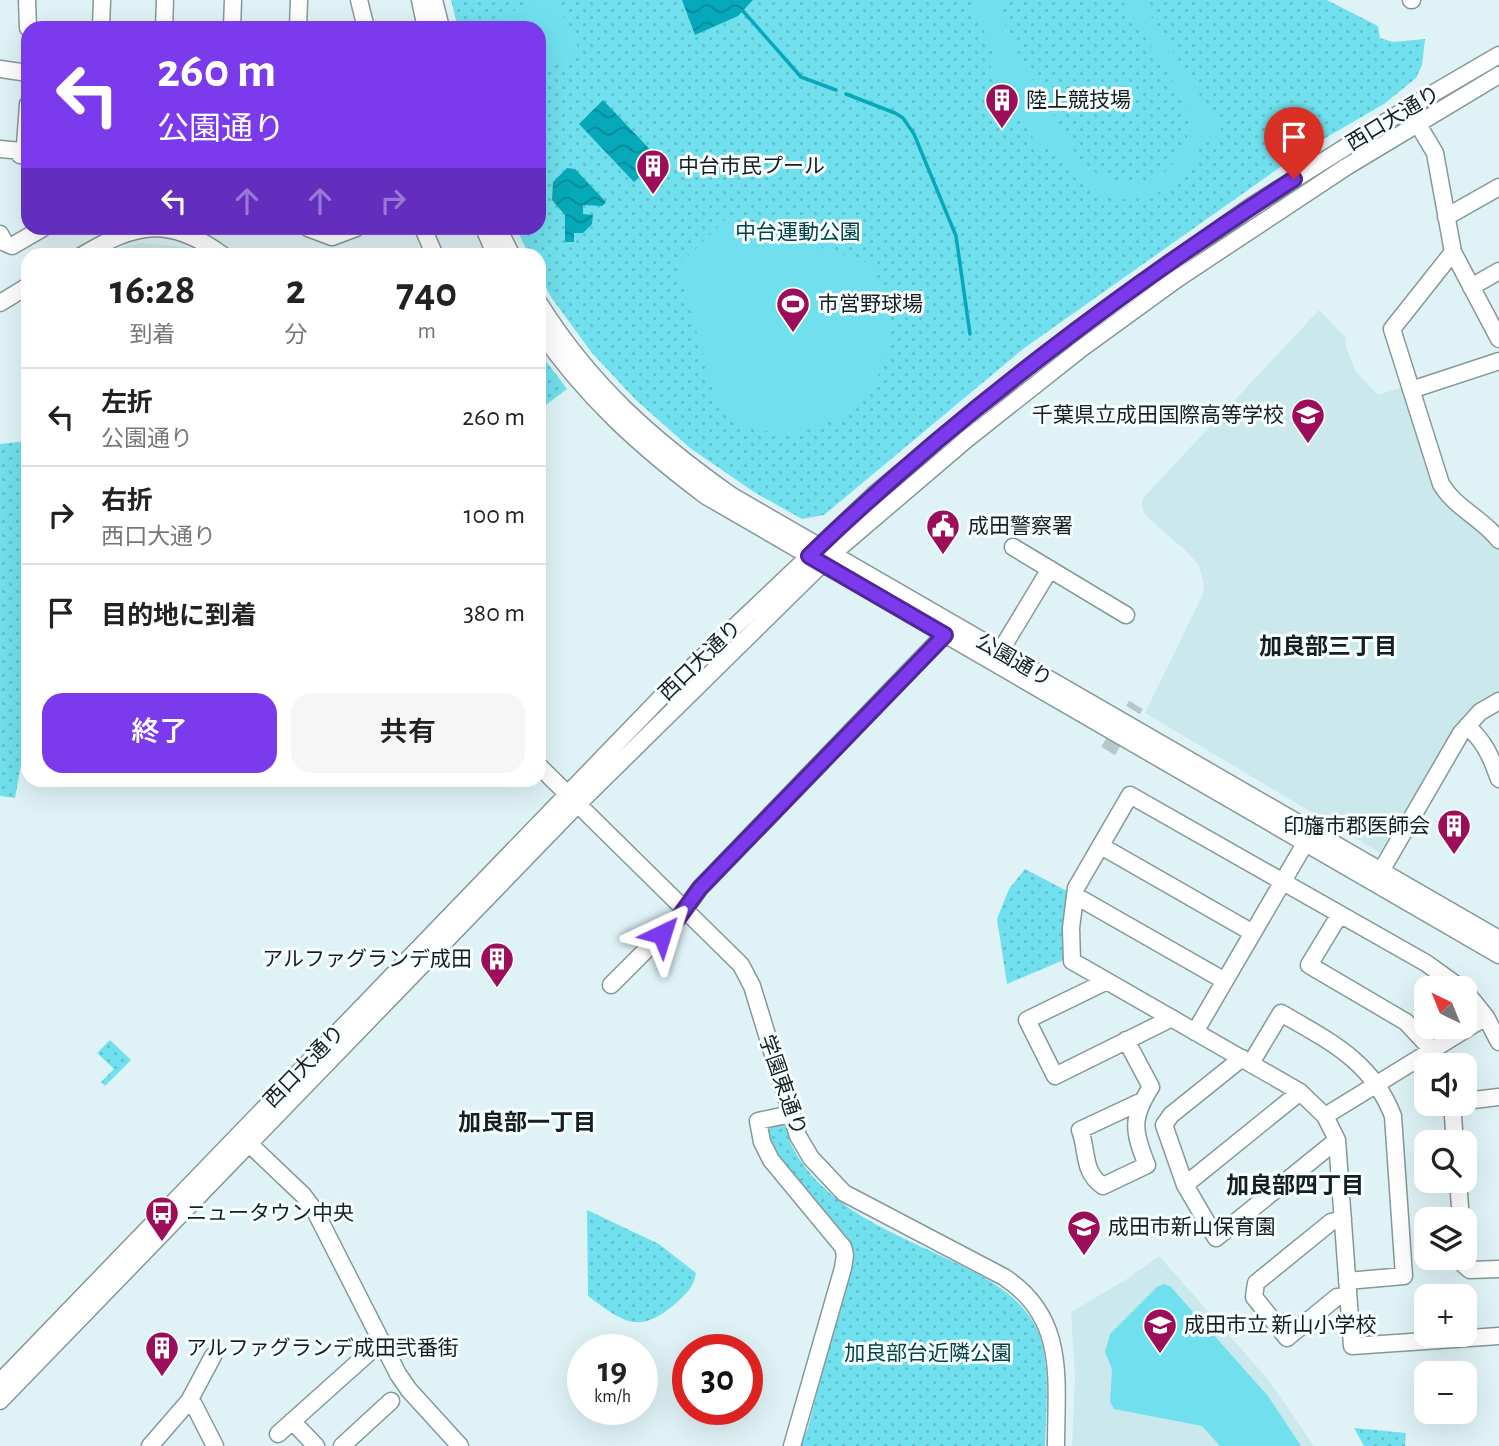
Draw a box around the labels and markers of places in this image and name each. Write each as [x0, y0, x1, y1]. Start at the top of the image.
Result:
building icon: 陸上競技場 [983, 81, 1021, 130]
place label: 陸上競技場 [1026, 89, 1131, 111]
pin [1264, 107, 1324, 179]
building icon: 中台市民プール [634, 147, 672, 196]
place label: 中台市民プール [678, 155, 825, 177]
sports icon: 市営野球場 [774, 285, 812, 334]
place label: 市営野球場 [818, 293, 923, 315]
school or university icon: 千葉県立成田国際高等学校 [1289, 396, 1327, 445]
place label: 千葉県立成田国際高等学校 [1032, 404, 1284, 426]
public building icon: 成田警察署 [924, 507, 962, 556]
place label: 成田警察署 [968, 515, 1073, 537]
building icon: 印旛市郡医師会 [1435, 807, 1473, 856]
place label: 印旛市郡医師会 [1283, 815, 1430, 837]
building icon: アルファグランデ成田 [478, 940, 516, 989]
place label: アルファグランデ成田 [262, 948, 472, 970]
bus stop icon: ニュータウン中央 [143, 1194, 181, 1243]
place label: ニュータウン中央 [186, 1202, 354, 1224]
school or university icon: 成田市新山保育園 [1065, 1208, 1103, 1257]
place label: 成田市新山保育園 [1108, 1216, 1276, 1238]
school or university icon: 成田市立 新山小学校 [1141, 1306, 1179, 1355]
place label: 成田市立 新山小学校 [1184, 1314, 1376, 1336]
building icon: アルファグランデ成田弐番街 [143, 1329, 181, 1378]
place label: アルファグランデ成田弐番街 [186, 1337, 459, 1359]

